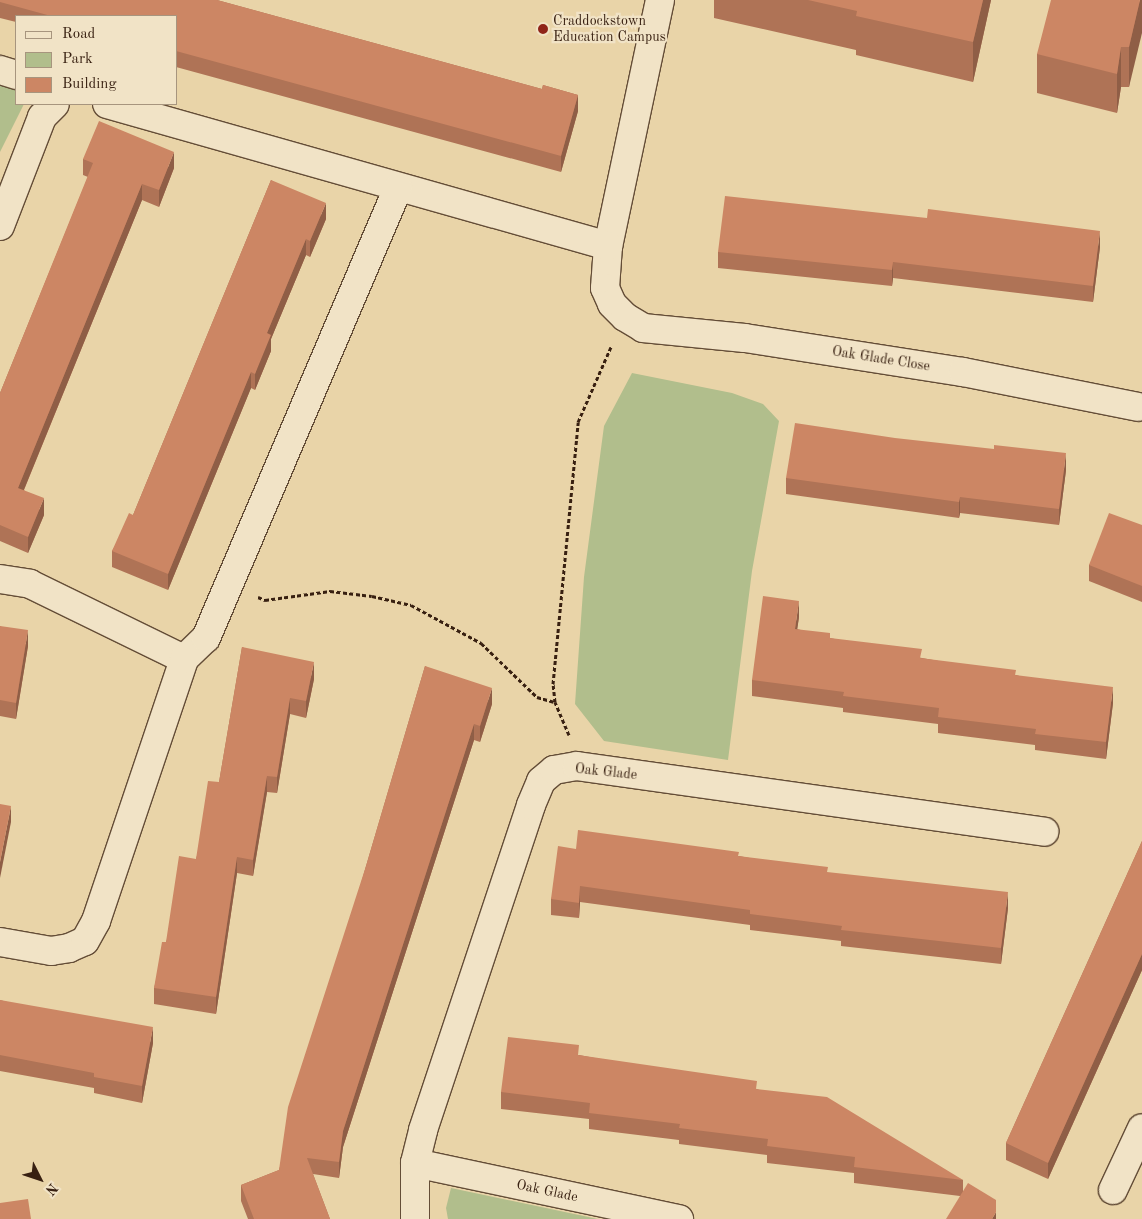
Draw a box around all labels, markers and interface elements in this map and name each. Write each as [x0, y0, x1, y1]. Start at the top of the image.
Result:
place label: Craddockstown Education Campus [553, 13, 666, 46]
legend [15, 15, 178, 105]
marker: Craddockstown Education Campus [537, 23, 549, 35]
text: Road [62, 27, 95, 42]
text: Park [62, 52, 93, 67]
text: Building [62, 77, 117, 92]
street label: Oak Glade Close [831, 343, 931, 375]
street label: Oak Glade [574, 760, 638, 784]
north arrow [15, 1154, 65, 1204]
street label: Oak Glade [515, 1176, 579, 1206]
text: N [43, 1180, 60, 1197]

